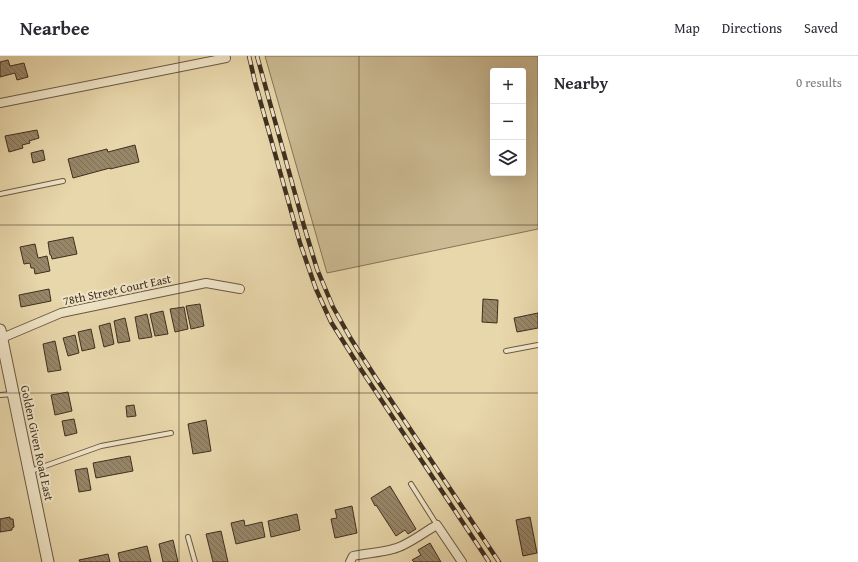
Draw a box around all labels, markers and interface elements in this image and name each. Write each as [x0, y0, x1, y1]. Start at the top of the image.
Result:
text: Nearbee [20, 14, 90, 42]
text: Map [674, 18, 700, 38]
text: Directions [722, 18, 782, 38]
text: Saved [804, 18, 838, 38]
map controls [490, 68, 526, 176]
button: + [490, 68, 526, 104]
text: Nearby [554, 70, 608, 95]
text: 0 results [796, 73, 842, 92]
button: − [490, 104, 526, 140]
button: layers [490, 140, 526, 176]
street label: 78th Street Court East [61, 270, 173, 309]
street label: Golden Given Road East [17, 384, 58, 503]

